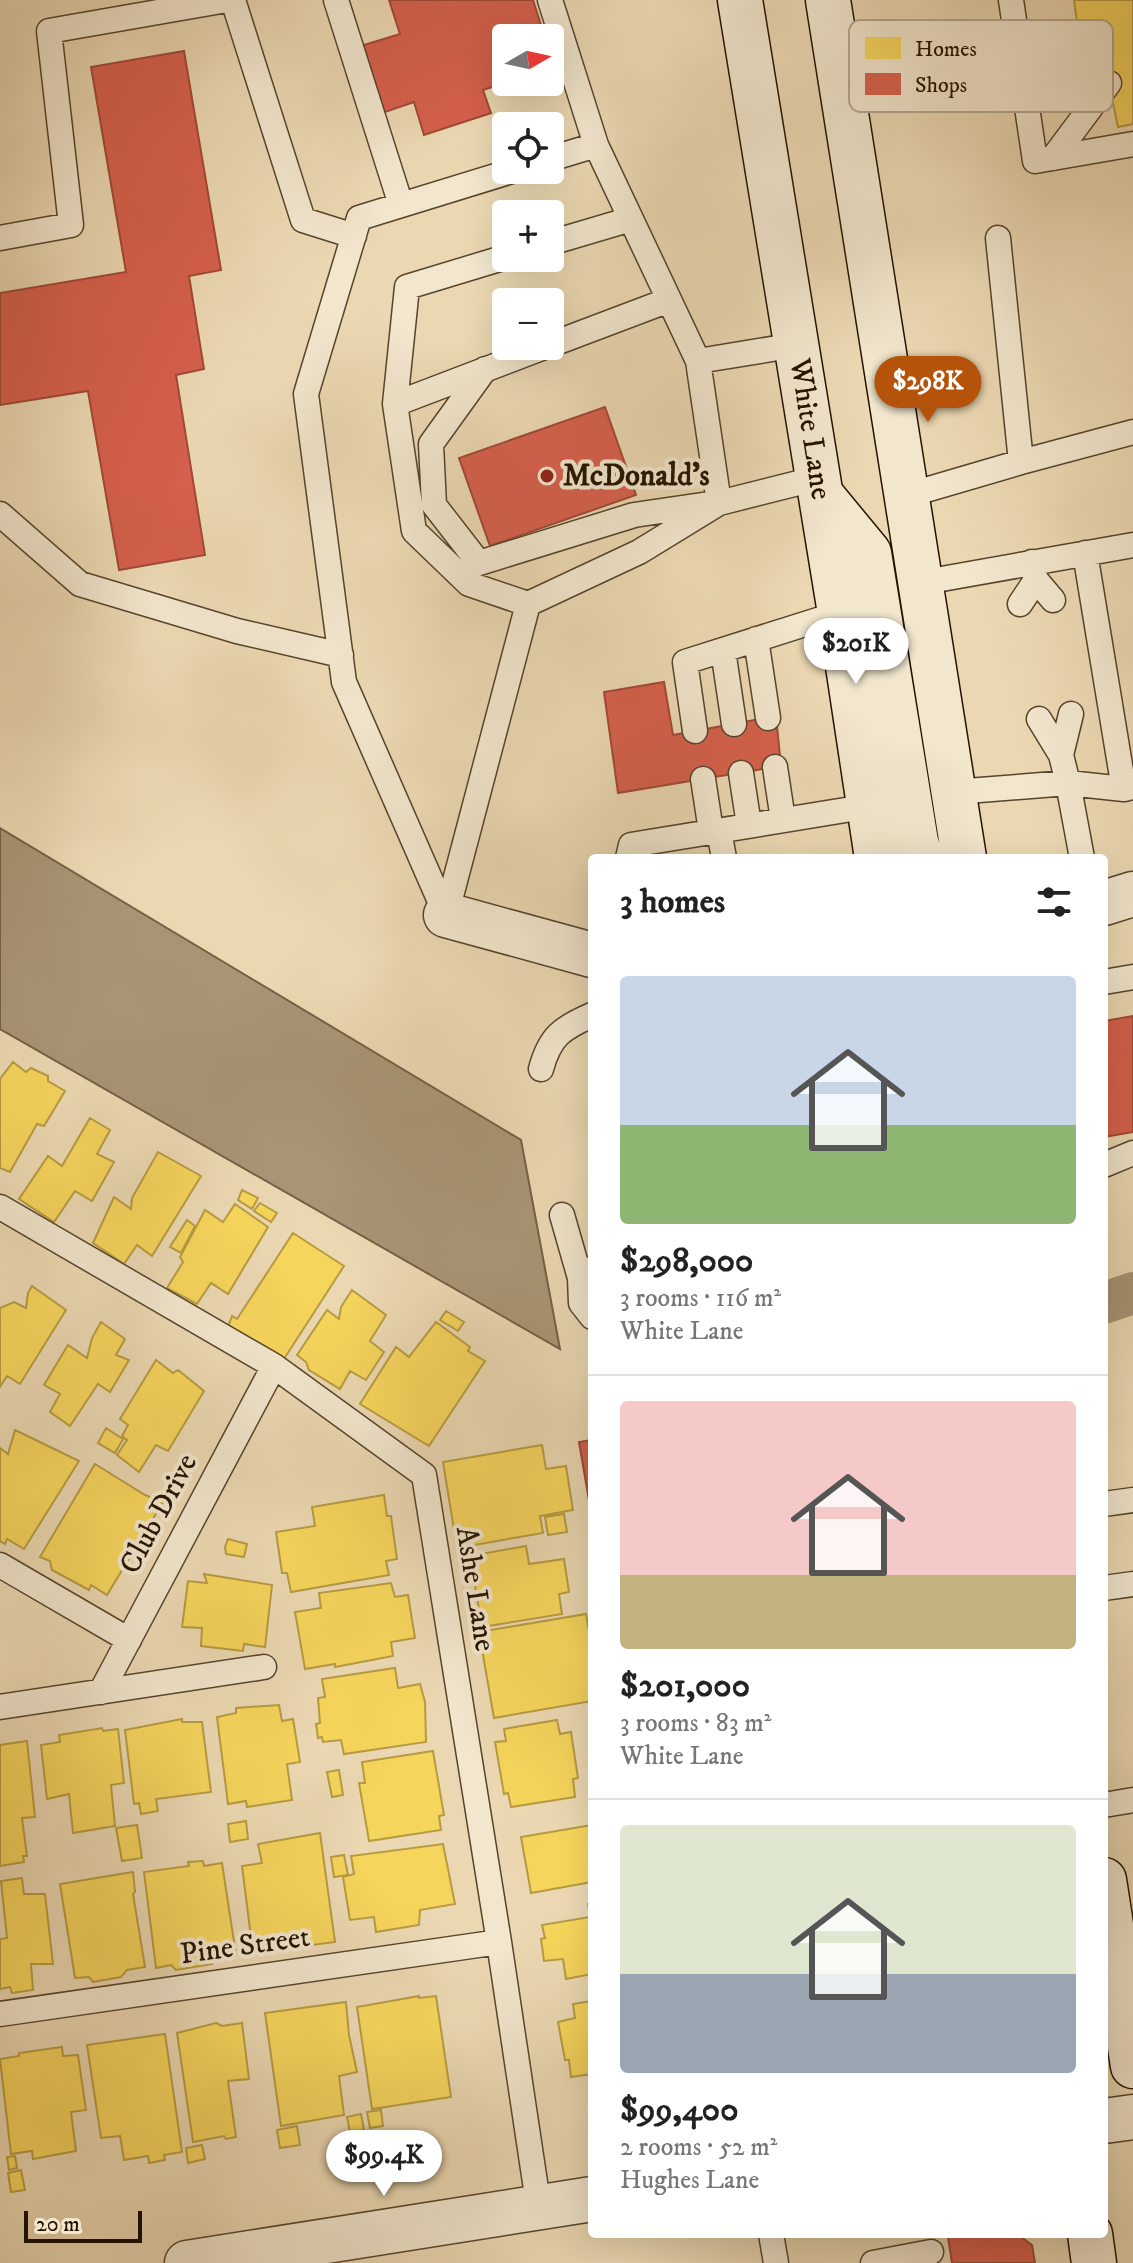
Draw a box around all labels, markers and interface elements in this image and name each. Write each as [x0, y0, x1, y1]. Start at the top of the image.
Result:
legend [849, 20, 1113, 112]
north arrow [492, 24, 564, 96]
map controls [492, 24, 564, 360]
text: Homes [915, 36, 977, 63]
text: Shops [915, 72, 967, 99]
button: locate [492, 112, 564, 184]
button: + [492, 200, 564, 272]
button: − [492, 288, 564, 360]
street label: White Lane [780, 355, 839, 502]
pin: $298K [872, 356, 984, 424]
text: $298K [892, 365, 964, 398]
place label: McDonald's [563, 458, 710, 495]
marker: McDonald's [538, 467, 556, 485]
pin: $201K [800, 618, 912, 686]
text: $201K [822, 627, 890, 660]
icon: filters [1032, 880, 1076, 924]
text: 3 homes [620, 881, 725, 923]
icon: home [776, 1028, 920, 1172]
text: $298,000 [620, 1240, 753, 1282]
text: 3 rooms · 116 m² [620, 1282, 781, 1315]
text: White Lane [620, 1315, 744, 1348]
street label: Club Drive [112, 1448, 206, 1580]
icon: home [776, 1453, 920, 1597]
street label: Ashe Lane [447, 1524, 503, 1654]
text: $201,000 [620, 1665, 750, 1707]
text: 3 rooms · 83 m² [620, 1707, 771, 1740]
text: White Lane [620, 1740, 744, 1773]
icon: home [776, 1877, 920, 2021]
street label: Pine Street [178, 1919, 312, 1973]
text: $99,400 [620, 2089, 738, 2131]
pin: $99.4K [319, 2130, 449, 2198]
text: 2 rooms · 52 m² [620, 2131, 777, 2164]
text: $99.4K [344, 2139, 424, 2172]
text: Hughes Lane [620, 2164, 759, 2197]
scale bar [24, 2207, 142, 2243]
text: 20 m [36, 2211, 80, 2238]

